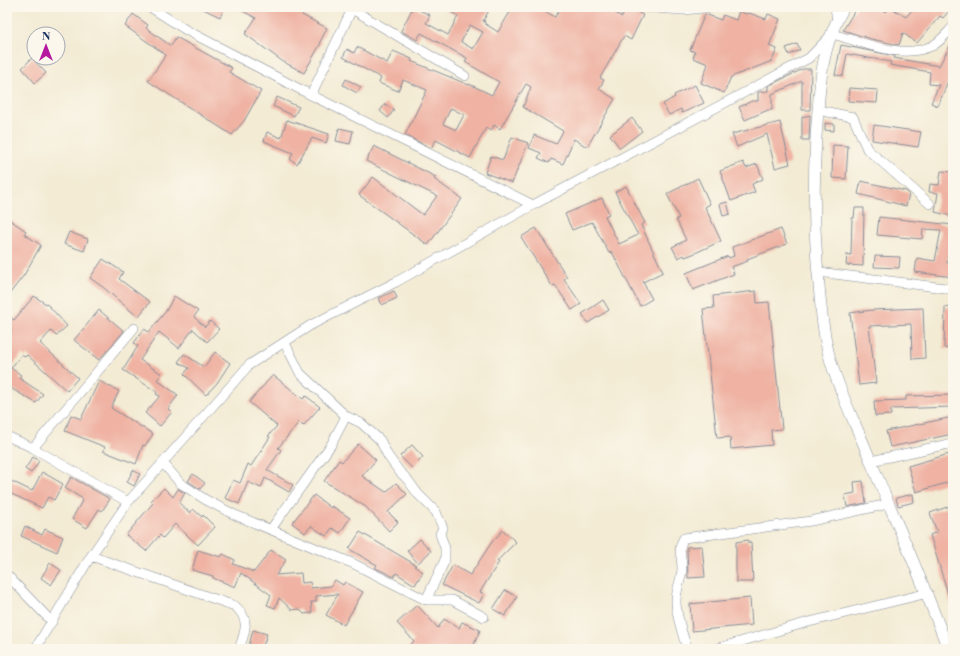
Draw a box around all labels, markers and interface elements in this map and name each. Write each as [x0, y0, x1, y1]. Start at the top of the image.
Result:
north arrow [26, 26, 66, 66]
text: N [42, 30, 51, 44]

